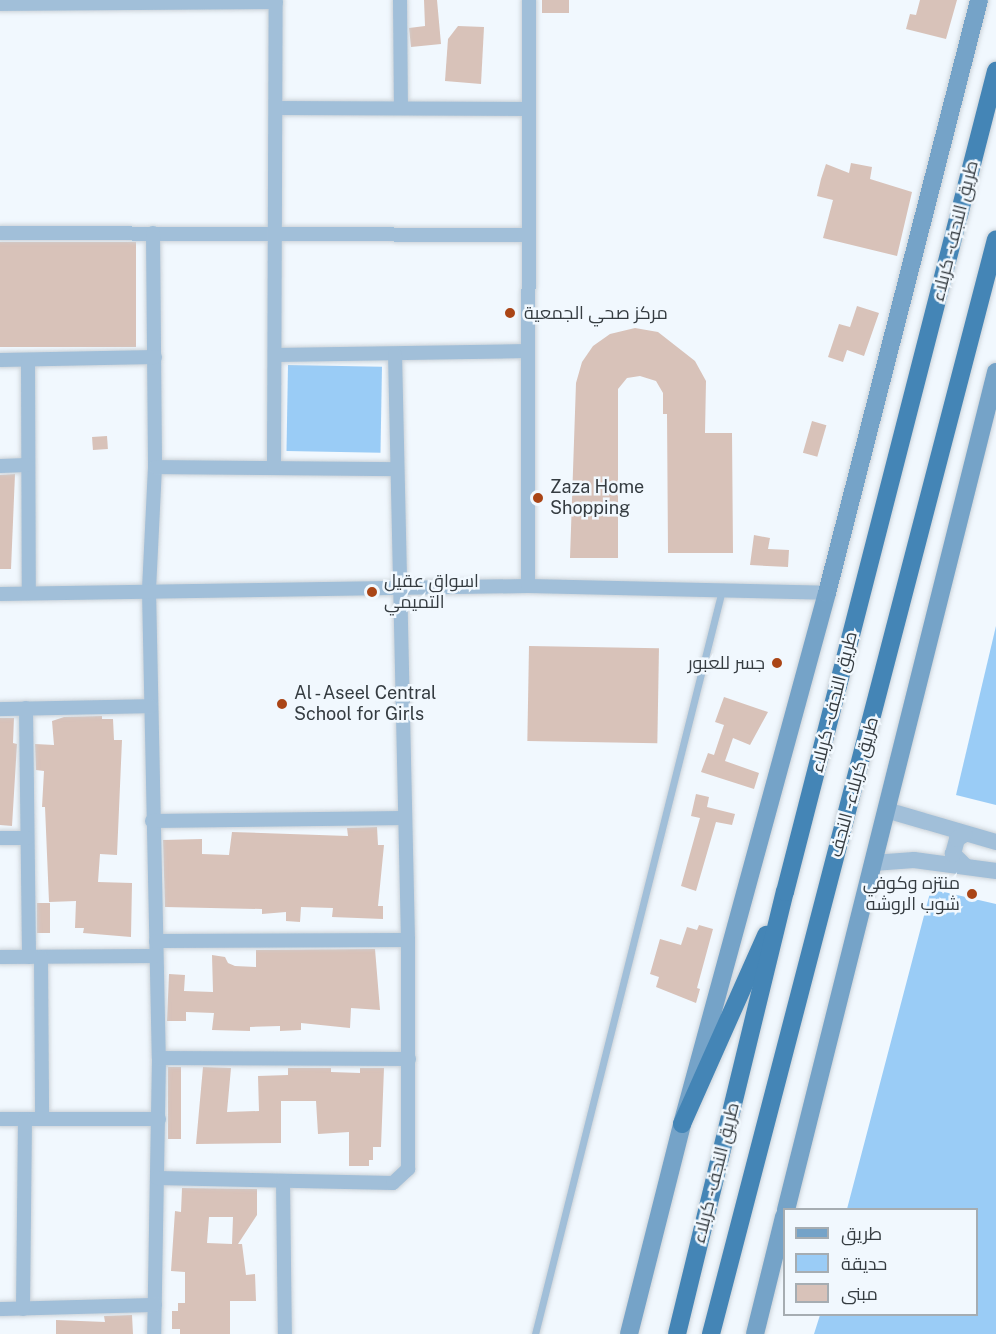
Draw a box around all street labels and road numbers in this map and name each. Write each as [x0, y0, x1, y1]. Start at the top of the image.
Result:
street label: طريق النجف - کربلاء [926, 156, 984, 306]
street label: طريق النجف - کربلاء [805, 627, 863, 777]
street label: طريق کربلاء - النجف [824, 712, 884, 862]
street label: طريق النجف - کربلاء [687, 1098, 745, 1248]

